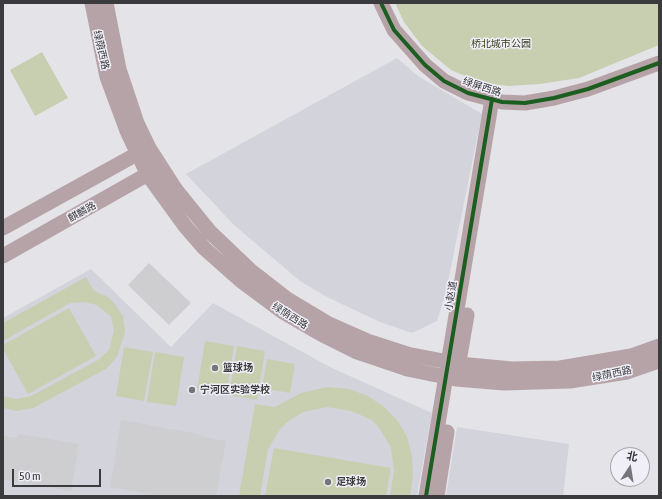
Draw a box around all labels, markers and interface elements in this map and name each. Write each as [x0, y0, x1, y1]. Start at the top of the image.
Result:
street label: 绿荫西路 [91, 29, 111, 71]
park label: 桥北城市公园 [471, 38, 531, 50]
street label: 绿屏西路 [461, 75, 503, 99]
street label: 麒麟路 [66, 199, 98, 225]
street label: 小赵道 [443, 280, 459, 312]
street label: 绿荫西路 [270, 300, 310, 332]
place label: 篮球场 [223, 362, 253, 374]
marker: 篮球场 [210, 363, 220, 373]
street label: 绿荫西路 [591, 364, 633, 384]
place label: 宁河区实验学校 [200, 384, 270, 396]
marker: 宁河区实验学校 [187, 385, 197, 395]
north arrow [610, 447, 650, 487]
text: 北 [626, 449, 639, 463]
scale bar [14, 461, 103, 487]
text: 50 m [19, 469, 41, 483]
place label: 足球场 [336, 476, 366, 488]
marker: 足球场 [323, 477, 333, 487]

